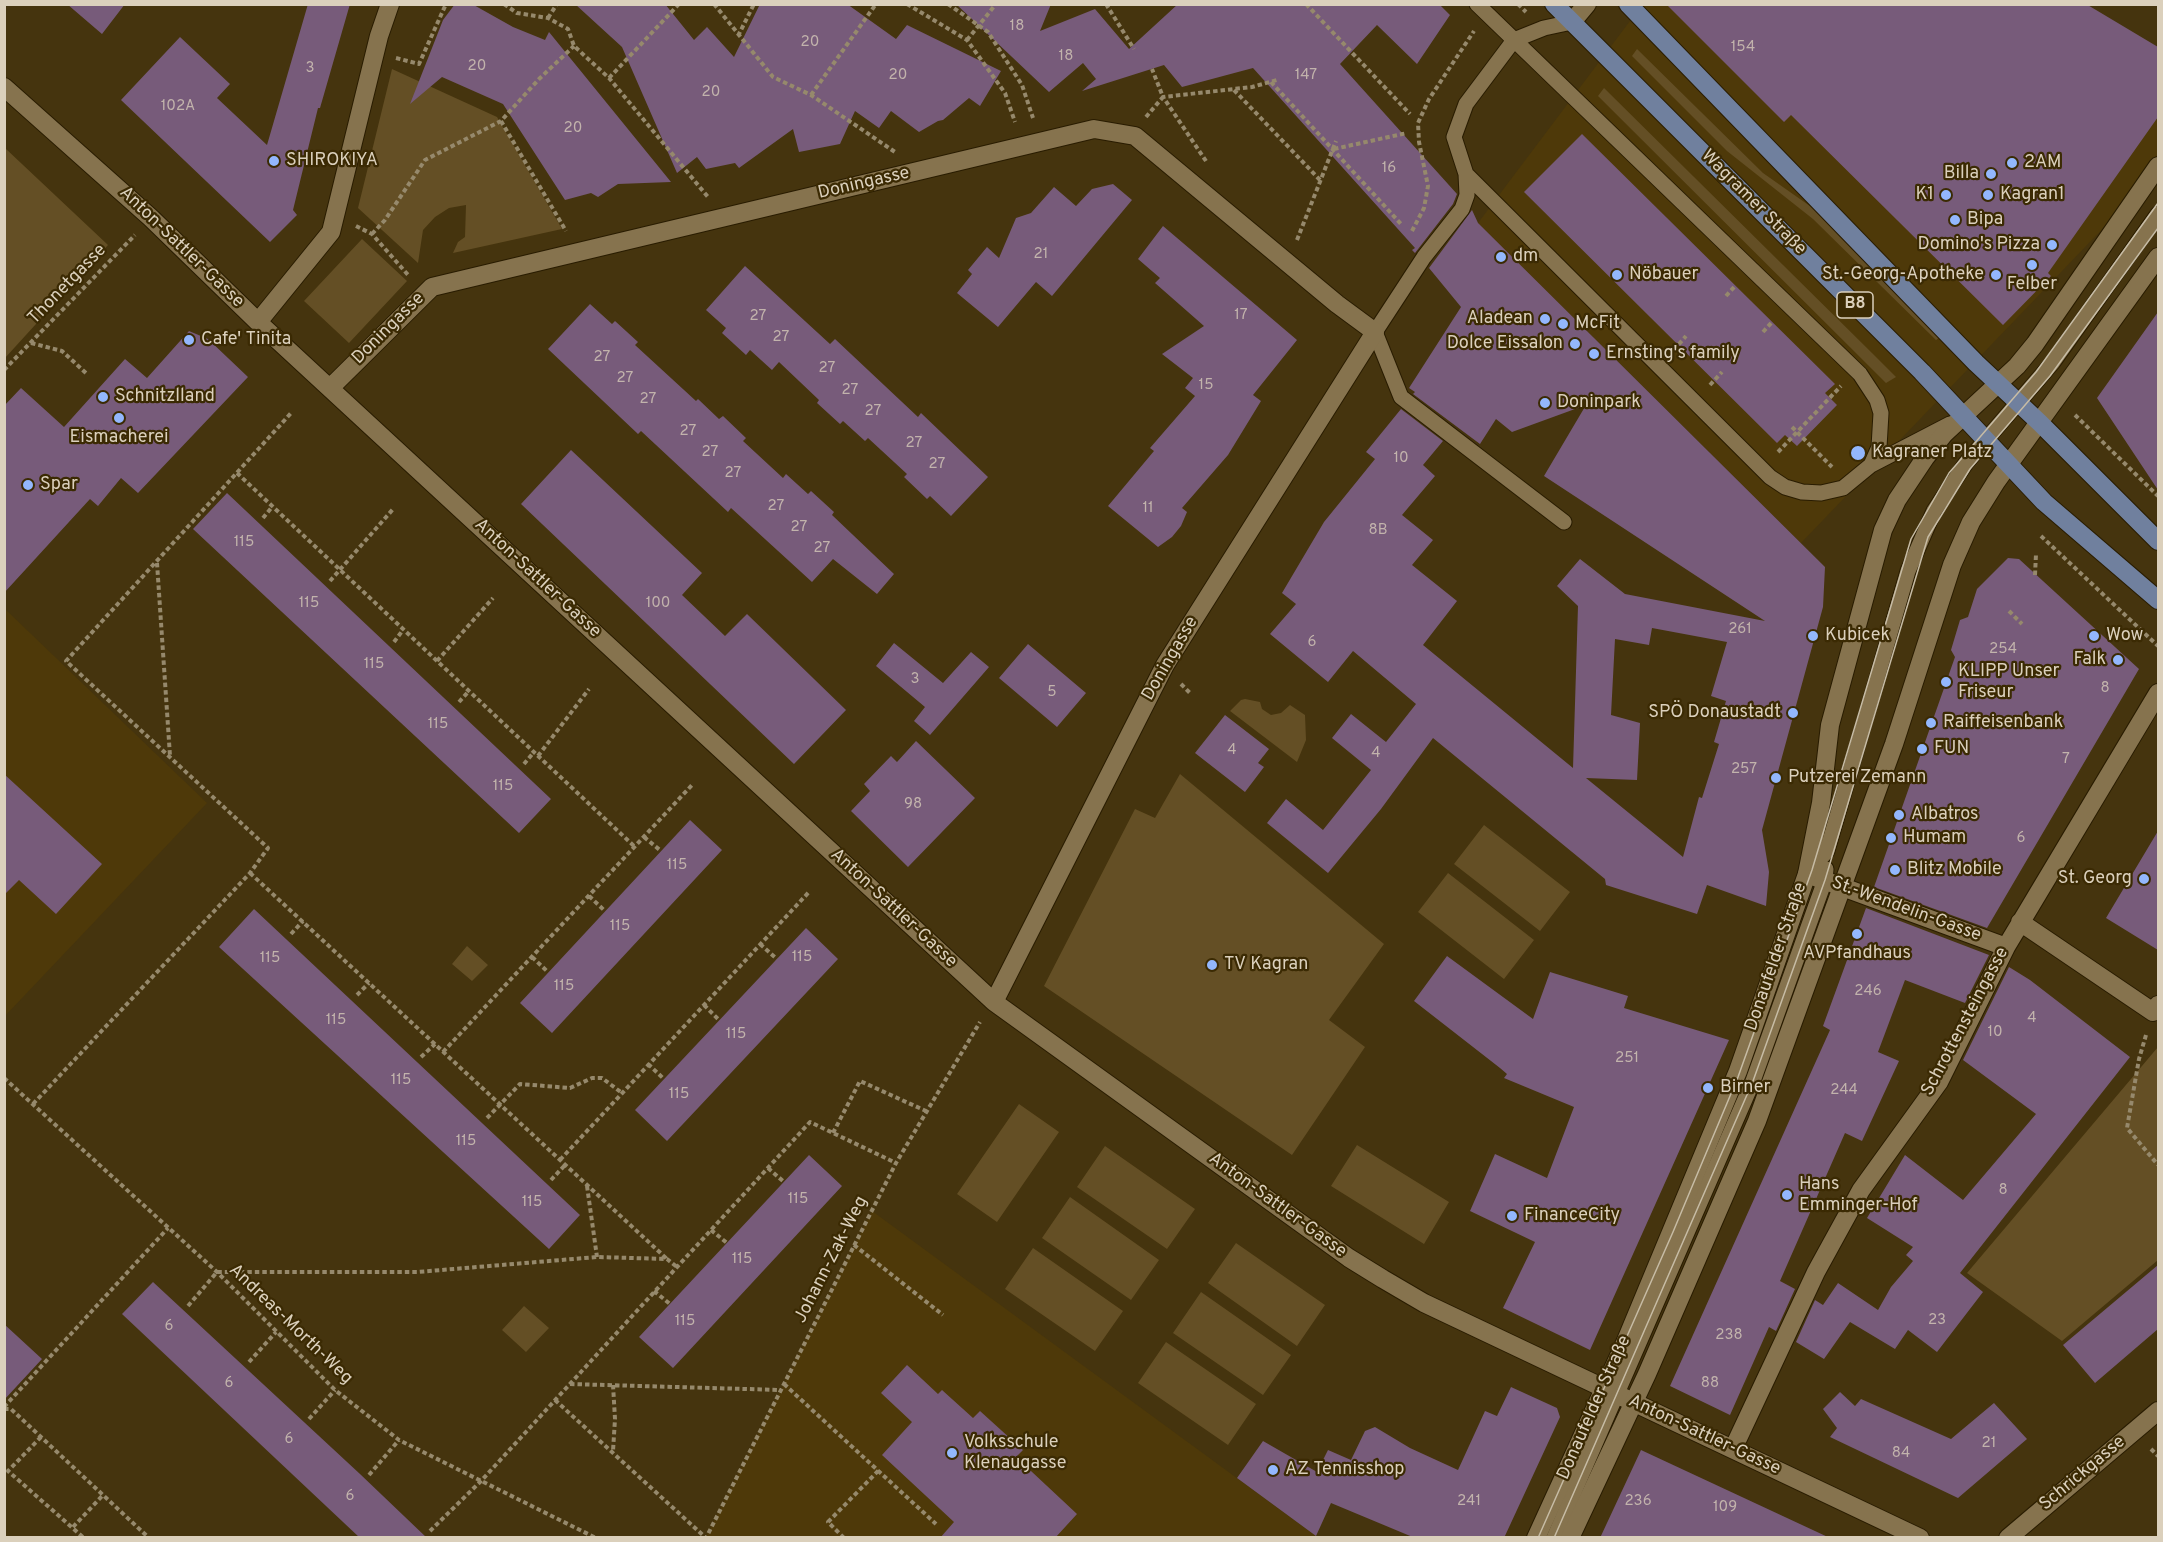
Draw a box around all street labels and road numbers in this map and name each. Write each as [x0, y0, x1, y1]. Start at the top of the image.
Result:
street label: Wagramer Straße [1696, 146, 1810, 260]
street label: Doningasse [816, 163, 912, 205]
street label: Anton-Sattler-Gasse [114, 183, 248, 313]
street label: Thonetgasse [24, 240, 112, 330]
street label: Doningasse [348, 288, 430, 370]
road number: B8 [1837, 292, 1873, 318]
street label: Anton-Sattler-Gasse [469, 515, 605, 643]
street label: Doningasse [1138, 613, 1204, 705]
street label: Anton-Sattler-Gasse [825, 845, 961, 973]
street label: St.-Wendelin-Gasse [1828, 873, 1984, 947]
street label: Donaufelder Straße [1741, 880, 1813, 1034]
street label: Schrottensteingasse [1918, 944, 2014, 1100]
street label: Anton-Sattler-Gasse [1204, 1149, 1350, 1263]
street label: Johann-Zak-Weg [791, 1193, 873, 1327]
street label: Andreas-Morth-Weg [224, 1260, 356, 1390]
street label: Donaufelder Straße [1554, 1333, 1636, 1483]
street label: Anton-Sattler-Gasse [1625, 1391, 1783, 1481]
street label: Schrickgasse [2036, 1432, 2130, 1516]

